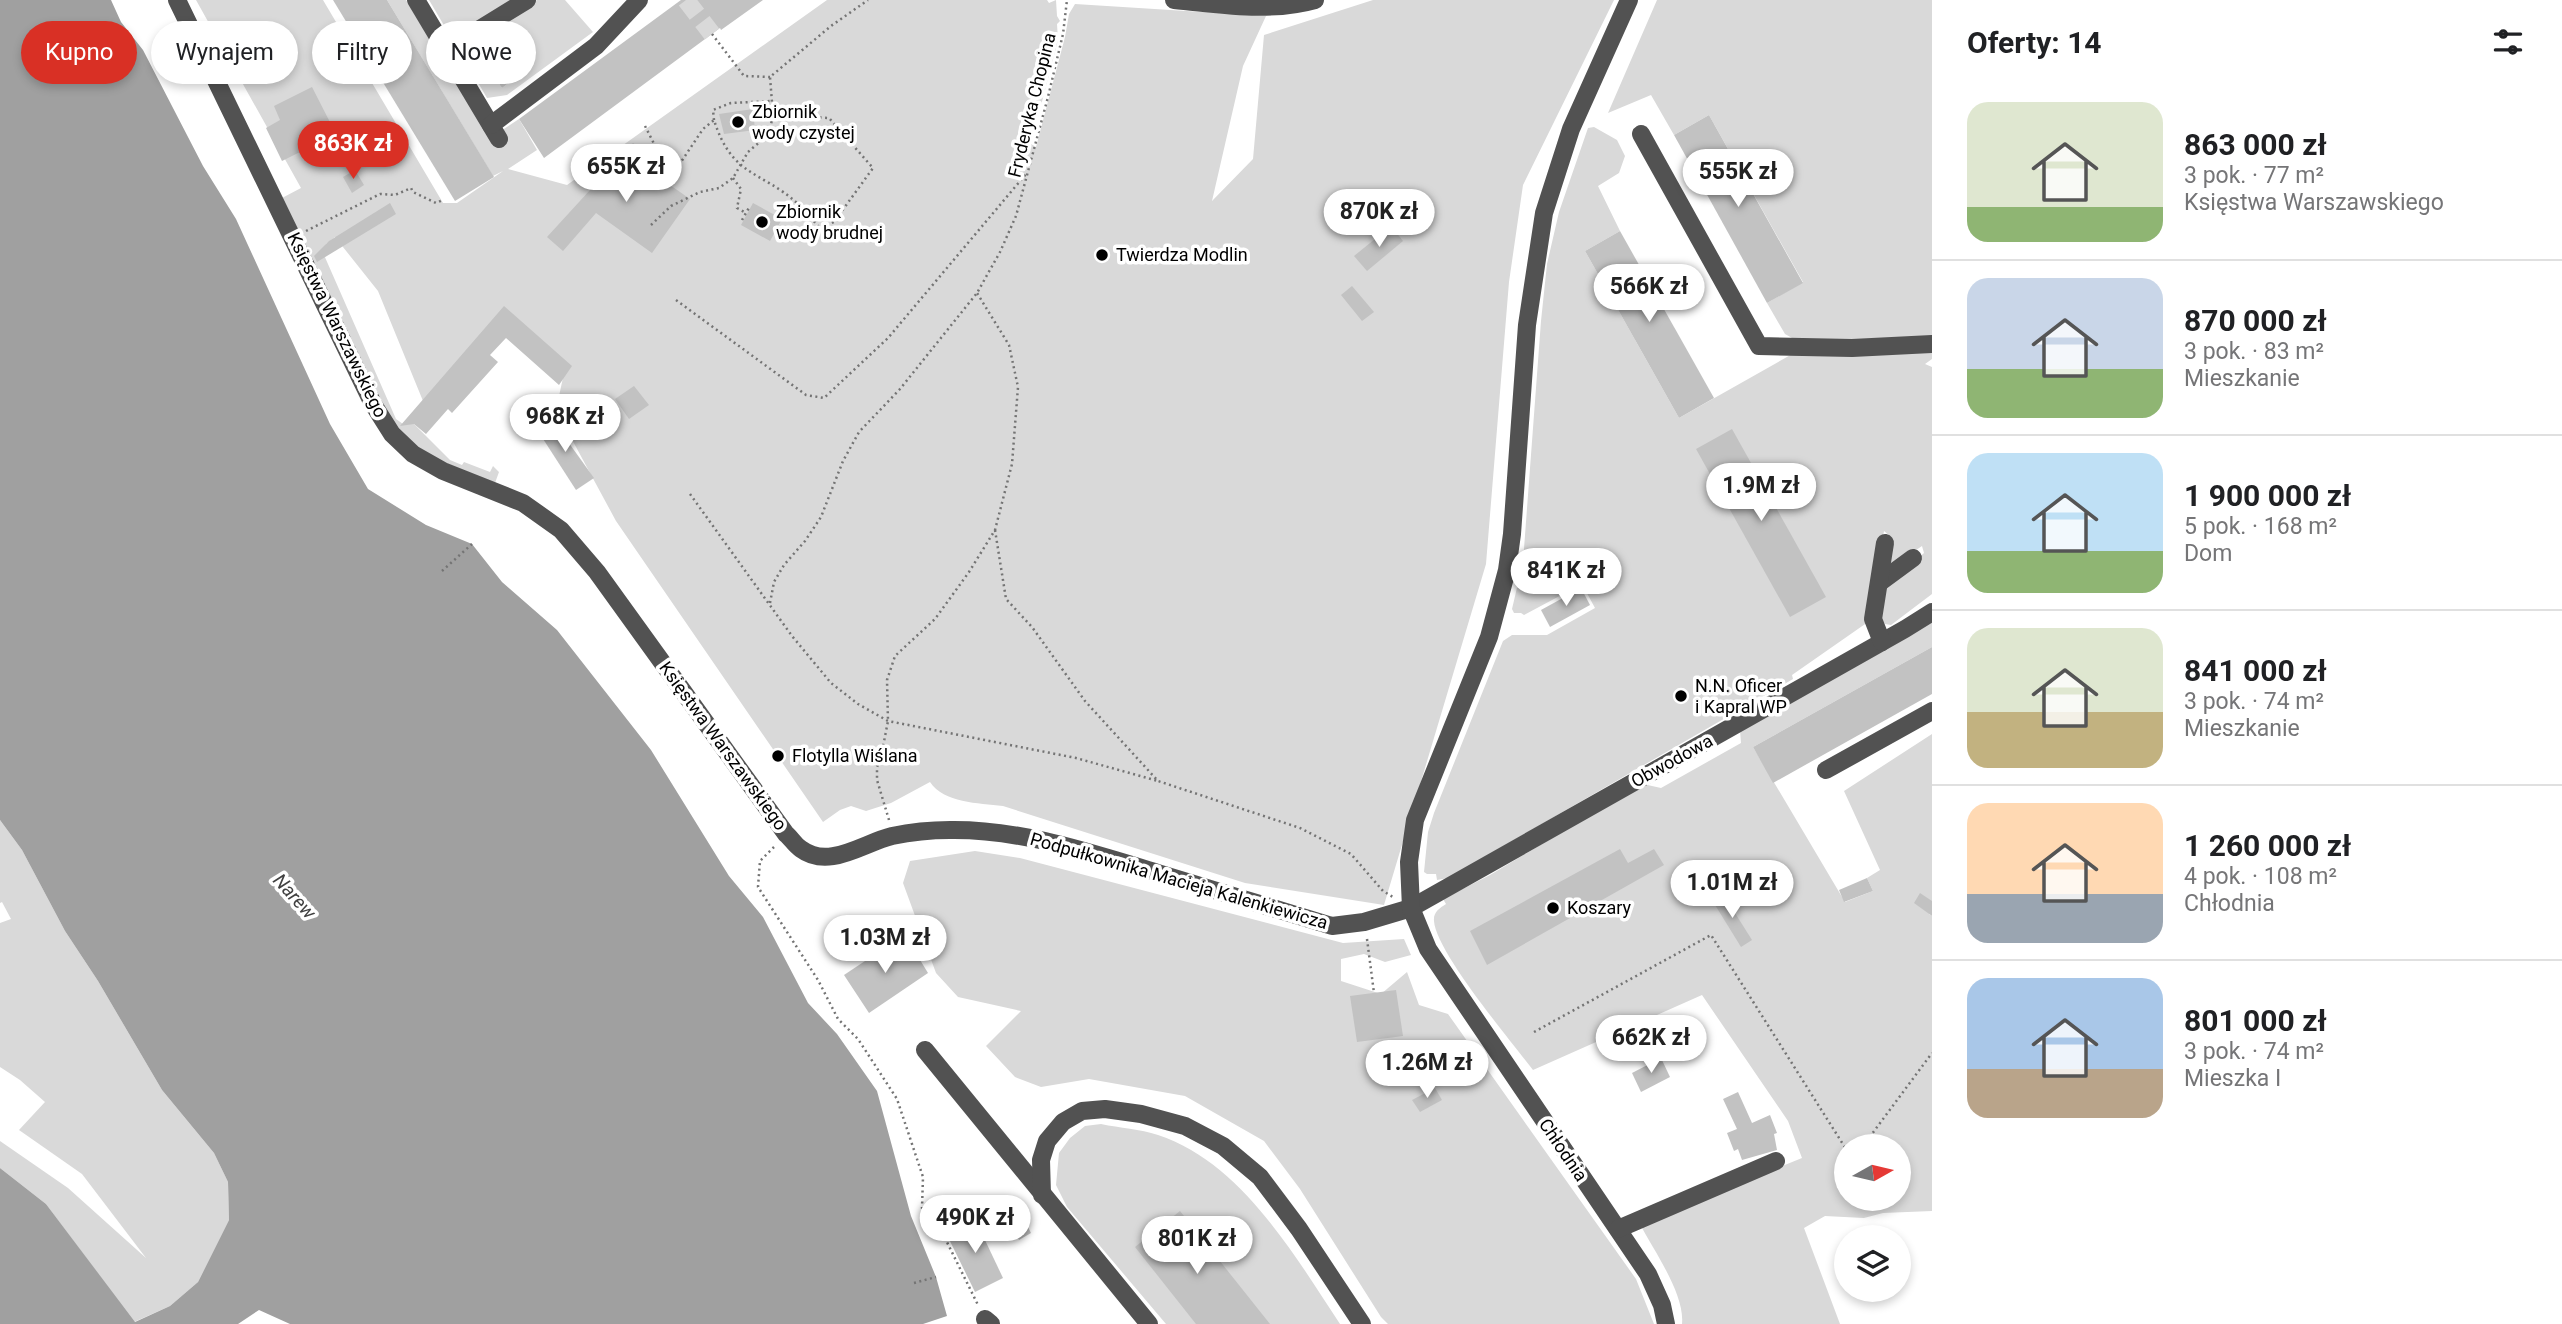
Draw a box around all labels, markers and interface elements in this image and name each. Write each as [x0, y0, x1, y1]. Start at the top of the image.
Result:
chip: Kupno [21, 21, 137, 84]
chip: Wynajem [151, 21, 298, 84]
chip: Filtry [312, 21, 412, 84]
chip: Nowe [426, 21, 536, 84]
icon: filters [2489, 23, 2527, 61]
text: Oferty: 14 [1967, 25, 2102, 60]
street label: Fryderyka Chopina [1003, 30, 1060, 179]
place label: Zbiornik wody czystej [752, 101, 855, 143]
marker: Zbiornik wody czystej [730, 114, 746, 130]
pin: 863K zł [288, 122, 418, 181]
text: 863 000 zł [2184, 127, 2327, 162]
text: 863K zł [314, 130, 392, 157]
icon: home [2023, 130, 2107, 214]
pin: 655K zł [561, 144, 691, 204]
pin: 555K zł [1673, 150, 1803, 209]
text: 655K zł [587, 153, 665, 180]
text: 555K zł [1699, 158, 1777, 185]
text: 3 pok. · 77 m² [2184, 162, 2324, 189]
text: Księstwa Warszawskiego [2184, 189, 2444, 216]
pin: 870K zł [1314, 190, 1444, 249]
text: 870K zł [1340, 198, 1418, 225]
place label: Zbiornik wody brudnej [776, 201, 883, 243]
marker: Zbiornik wody brudnej [754, 214, 770, 230]
street label: Księstwa Warszawskiego [283, 229, 391, 421]
place label: Twierdza Modlin [1116, 244, 1248, 265]
marker: Twierdza Modlin [1094, 247, 1110, 263]
pin: 566K zł [1584, 264, 1714, 324]
text: 566K zł [1610, 273, 1688, 300]
text: 870 000 zł [2184, 303, 2327, 338]
icon: home [2023, 306, 2107, 390]
text: 3 pok. · 83 m² [2184, 338, 2324, 365]
text: Mieszkanie [2184, 365, 2300, 392]
pin: 968K zł [500, 394, 630, 454]
text: 968K zł [526, 403, 604, 430]
pin: 1.9M zł [1696, 463, 1826, 523]
text: 1.9M zł [1722, 472, 1800, 499]
text: 1 900 000 zł [2184, 478, 2351, 513]
icon: home [2023, 481, 2107, 565]
text: 5 pok. · 168 m² [2184, 513, 2337, 540]
text: Dom [2184, 540, 2232, 567]
pin: 841K zł [1501, 548, 1631, 608]
text: 841K zł [1527, 557, 1605, 584]
text: 841 000 zł [2184, 653, 2327, 688]
icon: home [2023, 656, 2107, 740]
street label: Księstwa Warszawskiego [655, 657, 792, 834]
place label: N.N. Oficer i Kapral WP [1695, 675, 1787, 717]
marker: N.N. Oficer i Kapral WP [1673, 688, 1689, 704]
text: 3 pok. · 74 m² [2184, 688, 2324, 715]
text: Mieszkanie [2184, 715, 2300, 742]
street label: Obwodowa [1627, 730, 1716, 792]
place label: Flotylla Wiślana [792, 745, 918, 766]
marker: Flotylla Wiślana [770, 748, 786, 764]
street label: Podpułkownika Macieja Kalenkiewicza [1028, 828, 1330, 933]
text: 1 260 000 zł [2184, 828, 2351, 863]
icon: home [2023, 831, 2107, 915]
pin: 1.01M zł [1660, 860, 1804, 920]
text: 4 pok. · 108 m² [2184, 863, 2337, 890]
water label: Narew [268, 869, 322, 925]
text: 1.01M zł [1687, 869, 1777, 896]
text: Chłodnia [2184, 890, 2275, 917]
place label: Koszary [1567, 897, 1632, 918]
marker: Koszary [1545, 900, 1561, 916]
pin: 1.03M zł [813, 916, 957, 975]
text: 1.03M zł [840, 924, 930, 951]
text: 801 000 zł [2184, 1003, 2327, 1038]
icon: home [2023, 1006, 2107, 1090]
pin: 662K zł [1586, 1016, 1716, 1075]
text: 662K zł [1612, 1024, 1690, 1051]
text: 3 pok. · 74 m² [2184, 1038, 2324, 1065]
pin: 1.26M zł [1355, 1040, 1499, 1100]
text: 1.26M zł [1382, 1049, 1472, 1076]
text: Mieszka I [2184, 1065, 2281, 1092]
street label: Chłodnia [1535, 1114, 1592, 1185]
north arrow [1834, 1134, 1911, 1211]
map controls [1834, 1134, 1911, 1302]
pin: 490K zł [910, 1196, 1040, 1255]
text: 490K zł [936, 1204, 1014, 1231]
pin: 801K zł [1132, 1216, 1262, 1276]
text: 801K zł [1158, 1225, 1236, 1252]
button: layers [1834, 1225, 1911, 1302]

